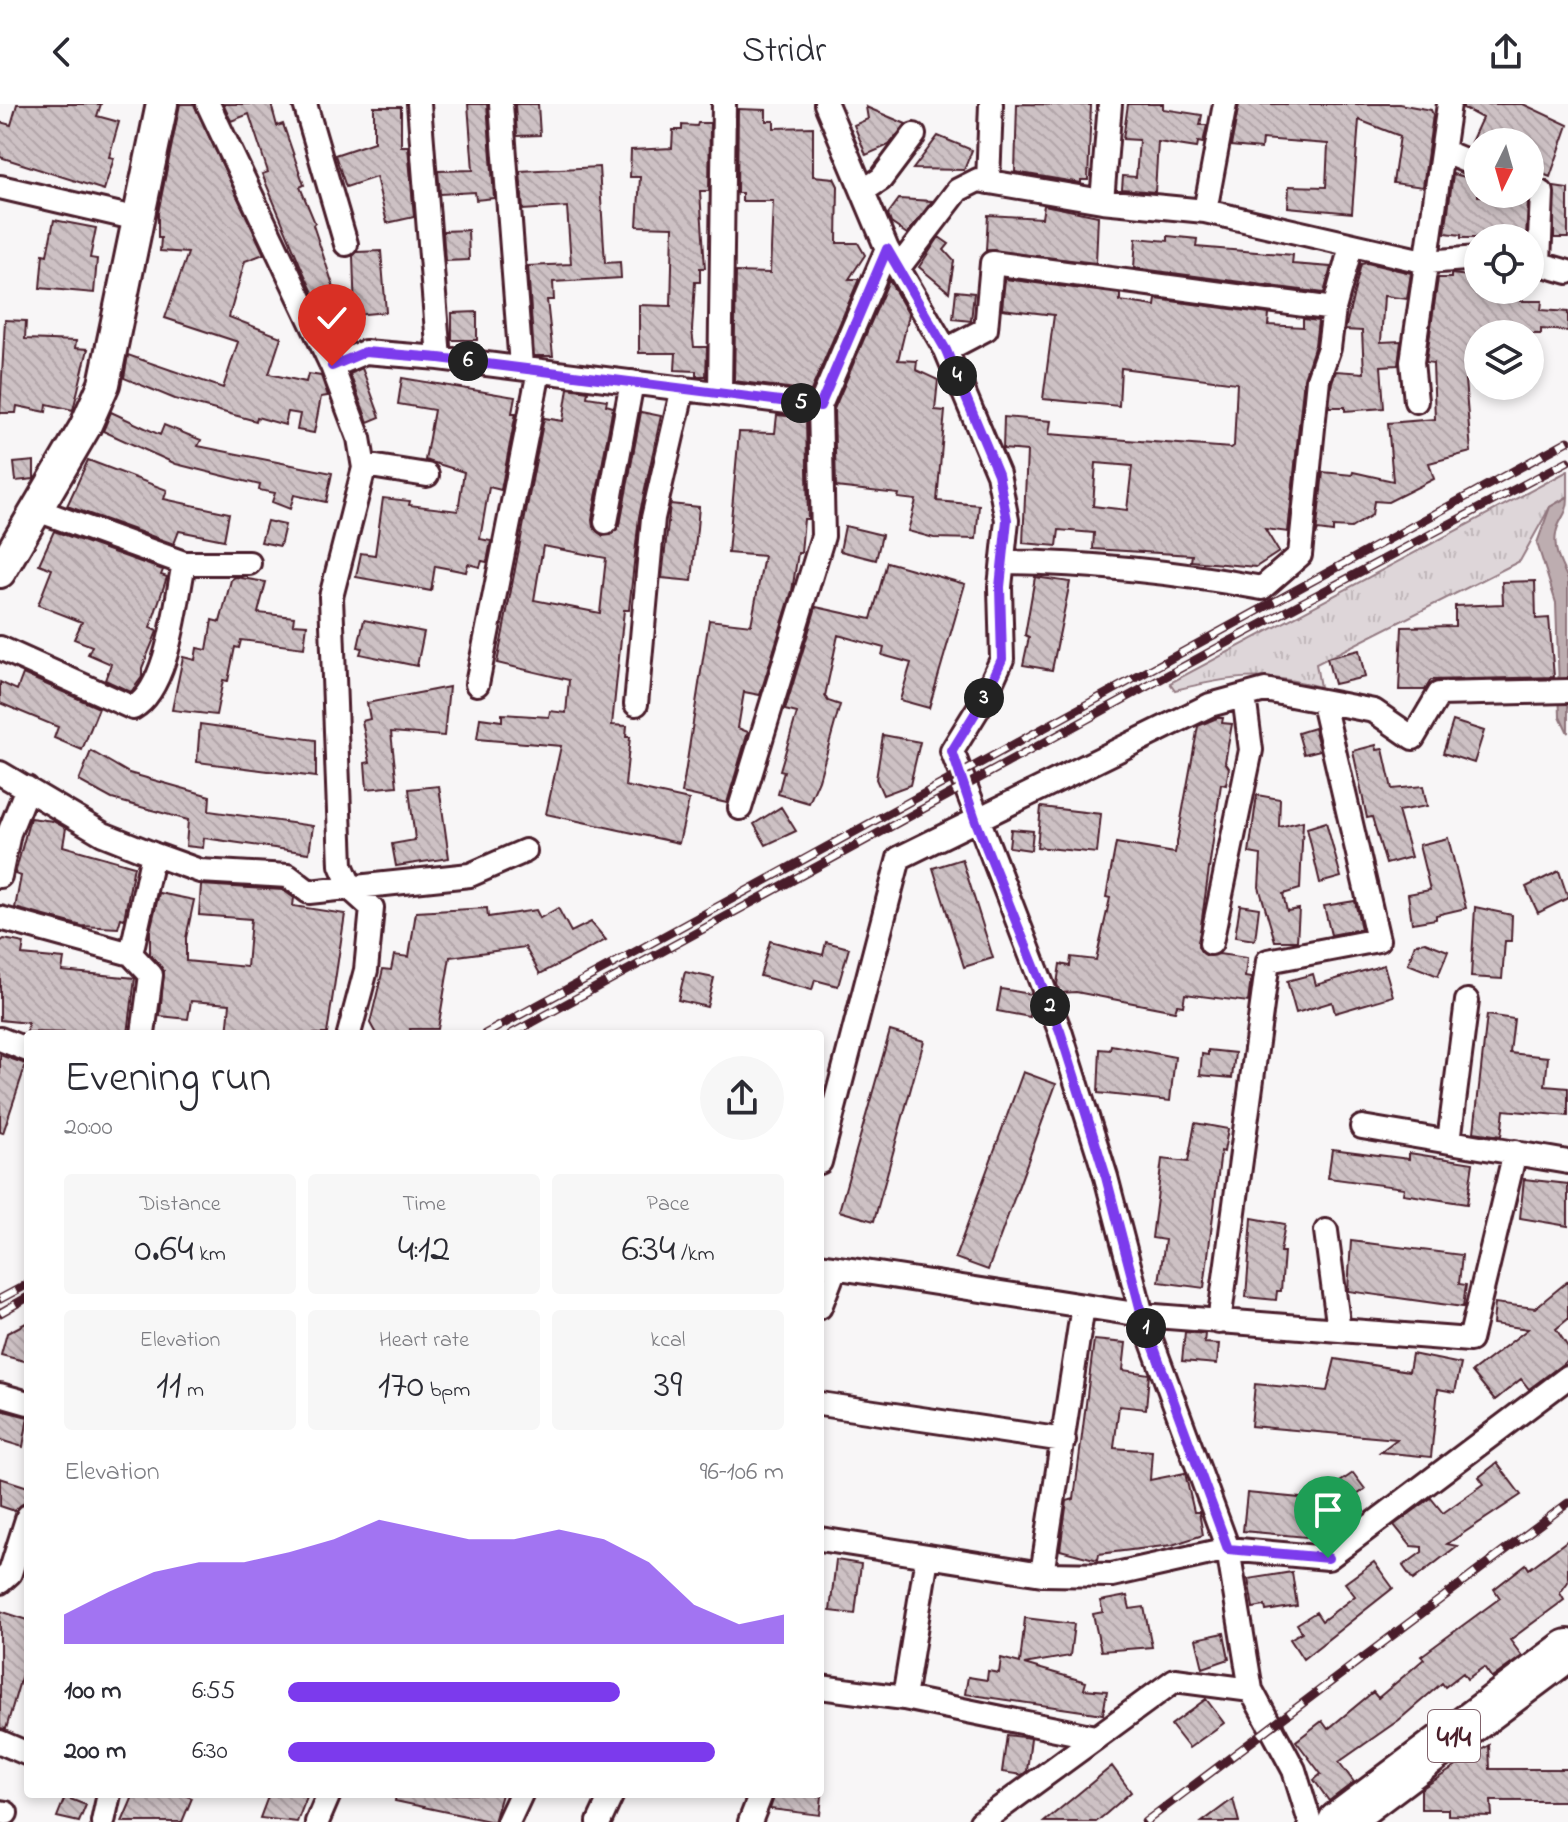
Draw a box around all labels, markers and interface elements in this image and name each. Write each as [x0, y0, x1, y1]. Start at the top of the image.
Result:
text: Stridr [742, 26, 826, 79]
icon: back [40, 30, 84, 74]
icon: share [1484, 30, 1528, 74]
north arrow [1464, 128, 1544, 208]
map controls [1464, 128, 1544, 400]
button: locate [1464, 224, 1544, 304]
pin [298, 284, 366, 366]
icon: check [310, 296, 354, 340]
button: layers [1464, 320, 1544, 400]
pin: 6 [448, 341, 488, 381]
text: 6 [463, 345, 473, 377]
pin: 4 [937, 356, 977, 396]
text: 4 [952, 360, 962, 392]
pin: 5 [781, 383, 821, 423]
text: 5 [795, 387, 807, 419]
pin: 3 [964, 678, 1004, 718]
text: 3 [979, 682, 989, 714]
pin: 2 [1030, 986, 1070, 1026]
text: 2 [1045, 990, 1055, 1022]
text: Evening run [64, 1047, 271, 1111]
button: share [700, 1056, 784, 1140]
text: 20:00 [64, 1109, 113, 1147]
text: Distance [139, 1189, 221, 1221]
text: Time [402, 1189, 446, 1221]
text: Pace [647, 1189, 689, 1221]
text: 0.64 [134, 1221, 194, 1280]
text: 4:12 [398, 1221, 450, 1280]
text: 6:34 [621, 1221, 675, 1280]
text: km [194, 1239, 226, 1271]
text: /km [675, 1239, 715, 1271]
pin: 1 [1126, 1308, 1166, 1348]
text: 1 [1143, 1312, 1150, 1344]
text: Elevation [140, 1325, 220, 1357]
text: Heart rate [379, 1325, 469, 1357]
text: kcal [651, 1325, 685, 1357]
text: 11 [156, 1357, 181, 1416]
text: 170 [378, 1357, 424, 1416]
text: 39 [654, 1357, 682, 1416]
text: m [181, 1375, 204, 1407]
text: bpm [424, 1375, 470, 1407]
text: Elevation [64, 1454, 160, 1492]
text: 96–106 m [700, 1454, 784, 1492]
pin [1294, 1476, 1362, 1558]
icon: arrive [1306, 1488, 1350, 1532]
text: 100 m [64, 1673, 121, 1711]
text: 6:55 [192, 1673, 235, 1711]
road number: 414 [1428, 1710, 1480, 1762]
text: 200 m [64, 1733, 126, 1771]
text: 6:30 [192, 1733, 228, 1771]

